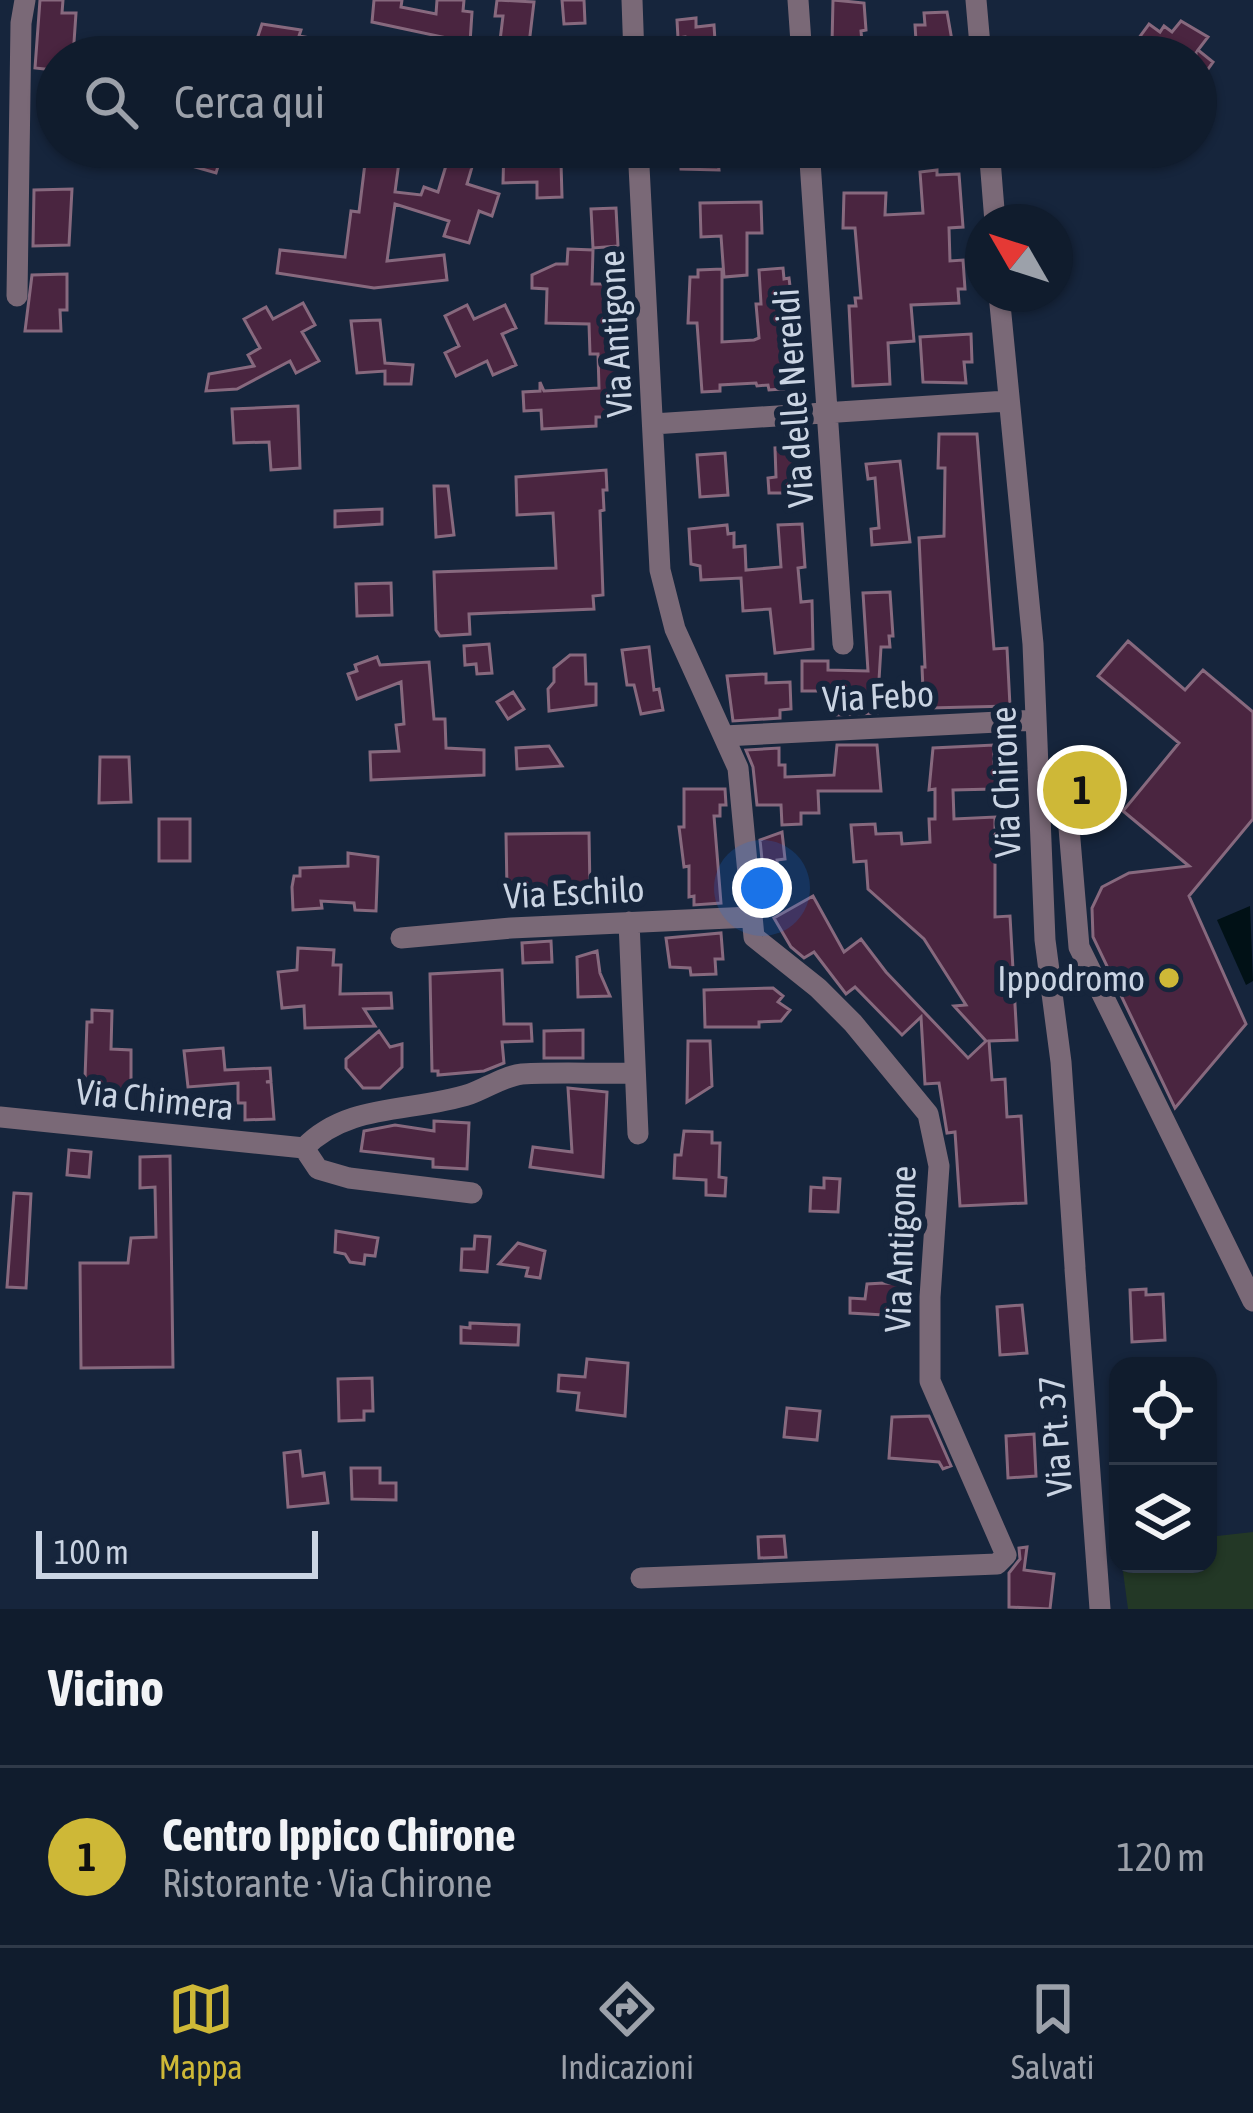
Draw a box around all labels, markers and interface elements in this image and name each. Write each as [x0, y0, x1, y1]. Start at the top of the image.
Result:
search box [36, 36, 1217, 168]
icon: search [78, 69, 144, 135]
text: Cerca qui [174, 76, 325, 128]
north arrow [965, 204, 1073, 312]
street label: Via Antigone [590, 250, 640, 418]
street label: Via delle Nereidi [764, 287, 822, 509]
street label: Via Febo [821, 672, 935, 720]
street label: Via Chirone [981, 706, 1029, 858]
pin: 1 [1043, 745, 1121, 835]
your location [732, 858, 792, 918]
street label: Via Eschilo [503, 867, 645, 917]
place label: Ippodromo [997, 957, 1145, 999]
marker: Ippodromo [1156, 965, 1182, 991]
street label: Via Chimera [74, 1070, 236, 1128]
street label: Via Antigone [876, 1165, 924, 1333]
map controls [1109, 1357, 1217, 1573]
button: locate [1109, 1357, 1217, 1465]
street label: Via Pt. 37 [1030, 1374, 1080, 1498]
button: layers [1109, 1465, 1217, 1573]
scale bar [36, 1525, 318, 1578]
text: 100 m [54, 1533, 129, 1571]
text: Vicino [48, 1658, 164, 1717]
text: Centro Ippico Chirone [162, 1809, 516, 1861]
text: 1 [78, 1835, 96, 1879]
text: 120 m [1117, 1835, 1205, 1879]
text: Ristorante · Via Chirone [162, 1861, 492, 1905]
tab: Mappa [159, 1976, 243, 2086]
tab: Indicazioni [560, 1976, 694, 2086]
tab: Salvati [1011, 1976, 1094, 2086]

